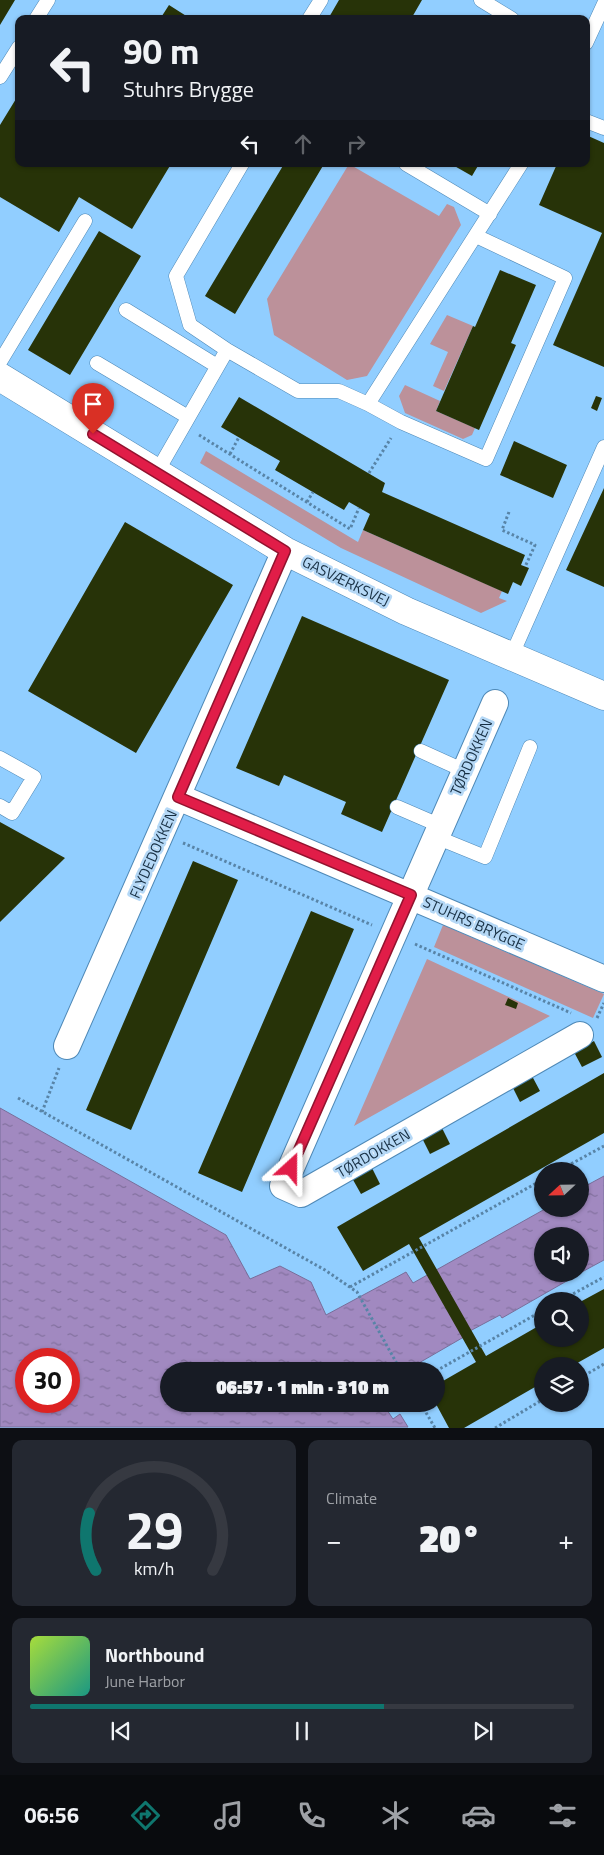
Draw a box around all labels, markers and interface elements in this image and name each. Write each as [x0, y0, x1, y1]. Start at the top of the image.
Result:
text: 90 m [123, 24, 199, 78]
icon: left [40, 35, 105, 100]
text: Stuhrs Brygge [123, 72, 254, 106]
icon: left [236, 130, 264, 158]
icon: ahead [289, 130, 317, 158]
icon: right [342, 130, 370, 158]
pin [72, 383, 114, 434]
icon: arrive [79, 390, 107, 418]
street label: GASVÆRKSVEJ [298, 550, 394, 612]
street label: TØRDOKKEN [444, 715, 498, 799]
street label: FLYDEDOKKEN [123, 806, 183, 902]
street label: STUHRS BRYGGE [420, 890, 528, 956]
street label: TØRDOKKEN [332, 1123, 414, 1183]
position arrow [264, 1141, 316, 1193]
north arrow [534, 1162, 589, 1218]
map controls [534, 1162, 589, 1412]
button: sound [534, 1227, 589, 1282]
button: search [534, 1292, 589, 1347]
speed limit sign: 30 [15, 1348, 80, 1413]
button: layers [534, 1357, 589, 1412]
text: 06:57 · 1 min · 310 m [216, 1372, 389, 1401]
text: Climate [326, 1486, 377, 1510]
text: 29 [125, 1490, 183, 1569]
text: 20° [419, 1509, 481, 1567]
text: − [326, 1518, 342, 1561]
text: + [558, 1518, 574, 1561]
text: km/h [134, 1555, 174, 1582]
text: Northbound [105, 1640, 205, 1669]
text: June Harbor [105, 1669, 185, 1693]
icon: previous [107, 1717, 135, 1745]
icon: pause [288, 1717, 316, 1745]
icon: next [469, 1717, 497, 1745]
text: 06:56 [24, 1798, 79, 1832]
icon: directions [128, 1798, 163, 1833]
icon: music [211, 1798, 246, 1833]
icon: phone [294, 1798, 329, 1833]
icon: climate [378, 1798, 413, 1833]
icon: car [461, 1798, 496, 1833]
icon: filters [545, 1798, 580, 1833]

